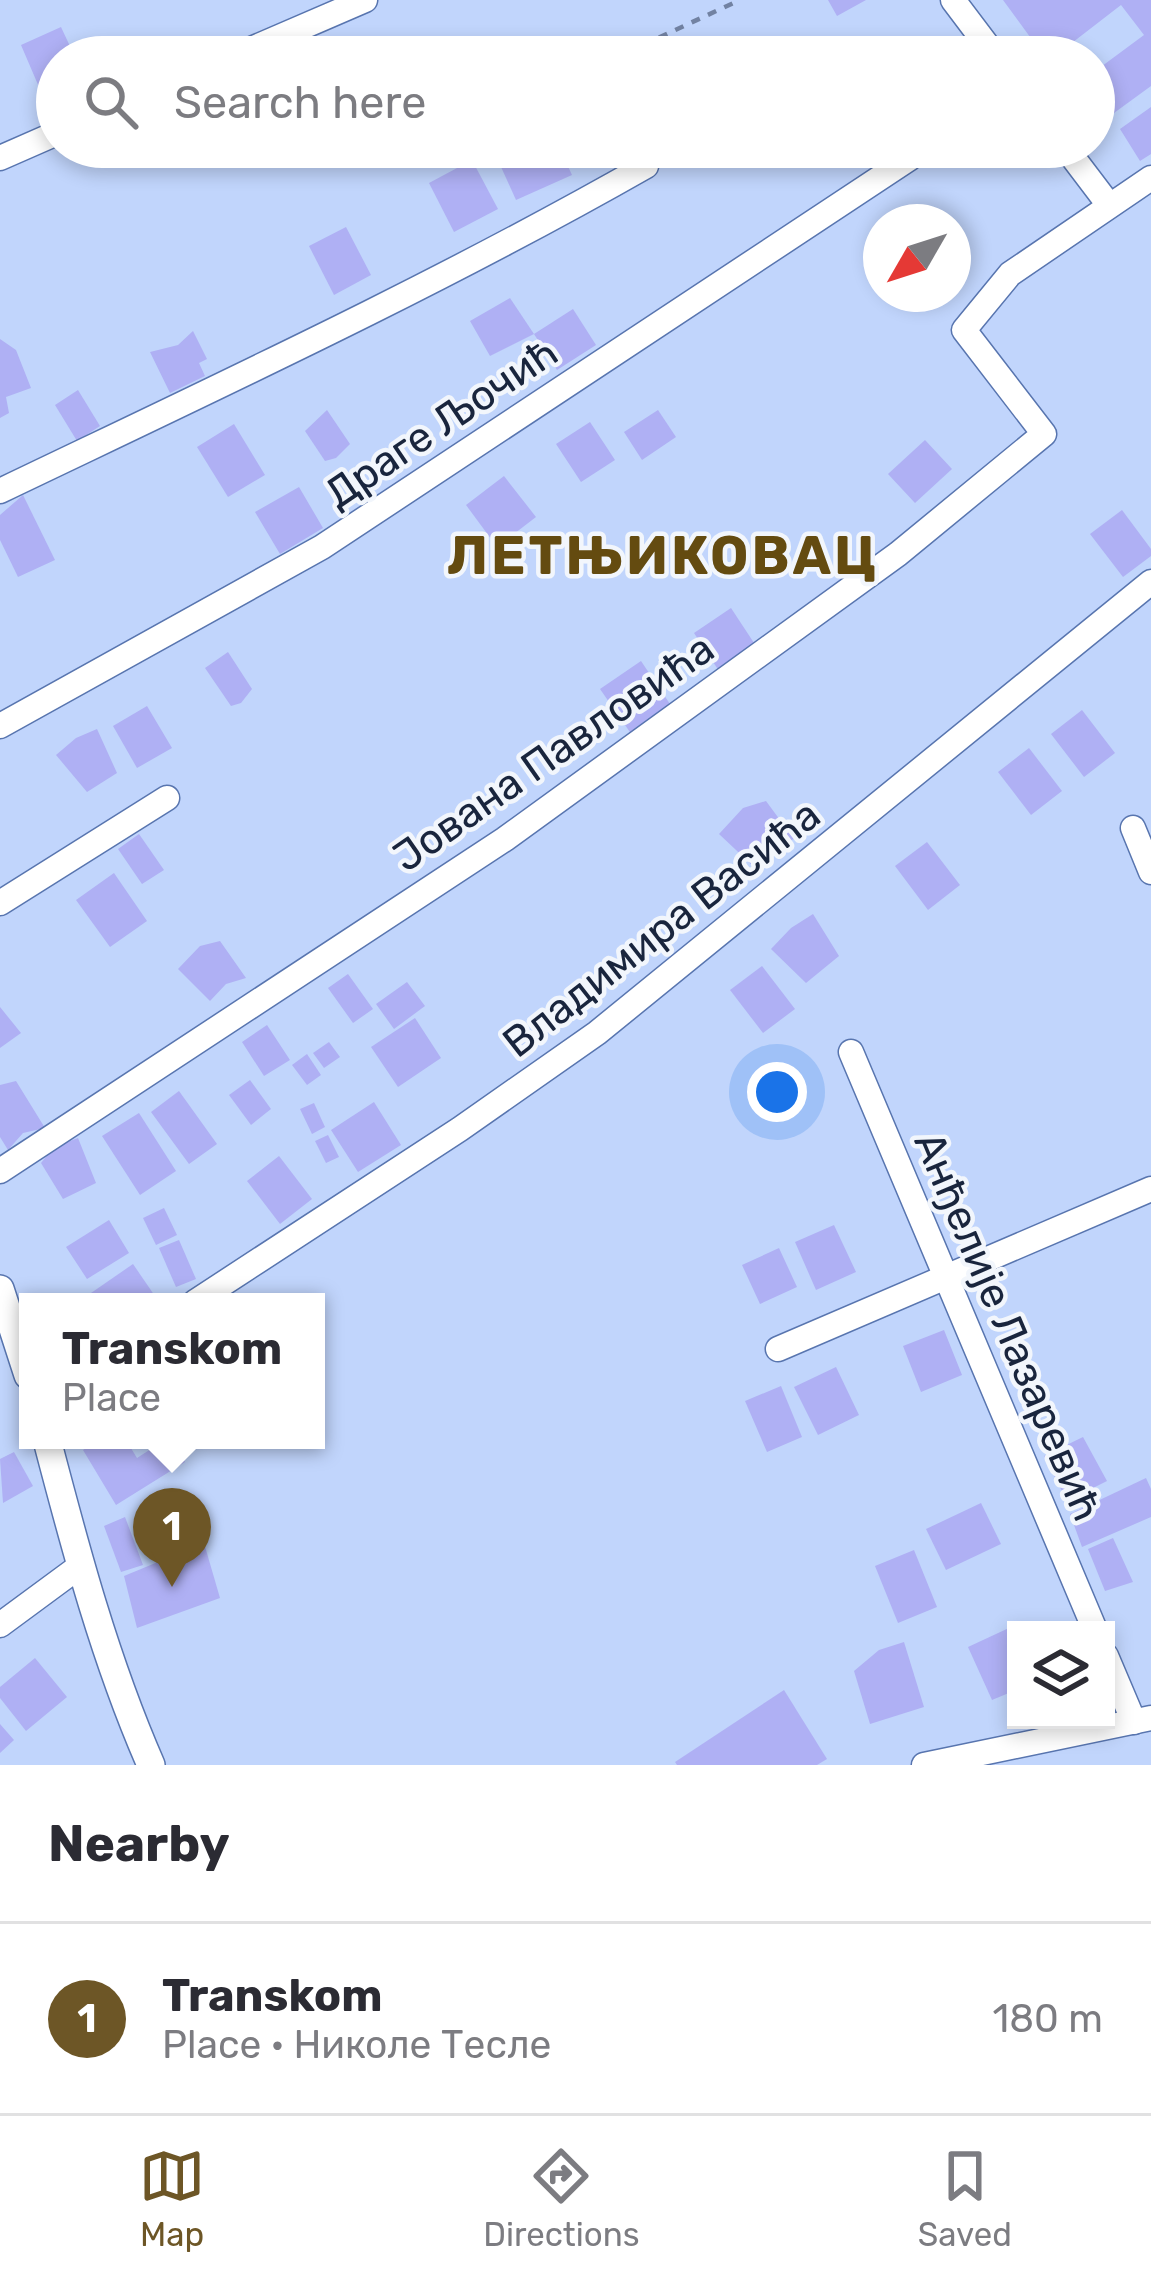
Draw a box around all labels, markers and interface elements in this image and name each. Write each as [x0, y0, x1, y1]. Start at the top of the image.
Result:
search box [36, 36, 1115, 168]
icon: search [78, 69, 144, 135]
text: Search here [174, 76, 426, 129]
north arrow [863, 204, 971, 312]
street label: Драге Љочић [316, 327, 567, 519]
district label: ЛЕТЊИКОВАЦ [447, 524, 879, 588]
street label: Јована Павловића [384, 623, 724, 882]
street label: Владимира Васића [493, 790, 830, 1068]
your location [747, 1062, 807, 1122]
street label: Анђелије Лазаревић [903, 1124, 1113, 1528]
popup [19, 1293, 325, 1449]
text: Transkom [62, 1322, 282, 1375]
text: Place [62, 1375, 161, 1421]
pin: 1 [133, 1488, 211, 1587]
map controls [1007, 1621, 1115, 1729]
button: layers [1007, 1621, 1115, 1729]
text: Nearby [48, 1813, 230, 1874]
text: Transkom [162, 1969, 382, 2022]
text: 1 [77, 1996, 97, 2042]
text: 180 m [993, 1996, 1103, 2042]
text: Place · Николе Тесле [162, 2022, 551, 2068]
tab: Map [139, 2143, 205, 2254]
tab: Directions [483, 2143, 640, 2254]
tab: Saved [918, 2143, 1012, 2254]

